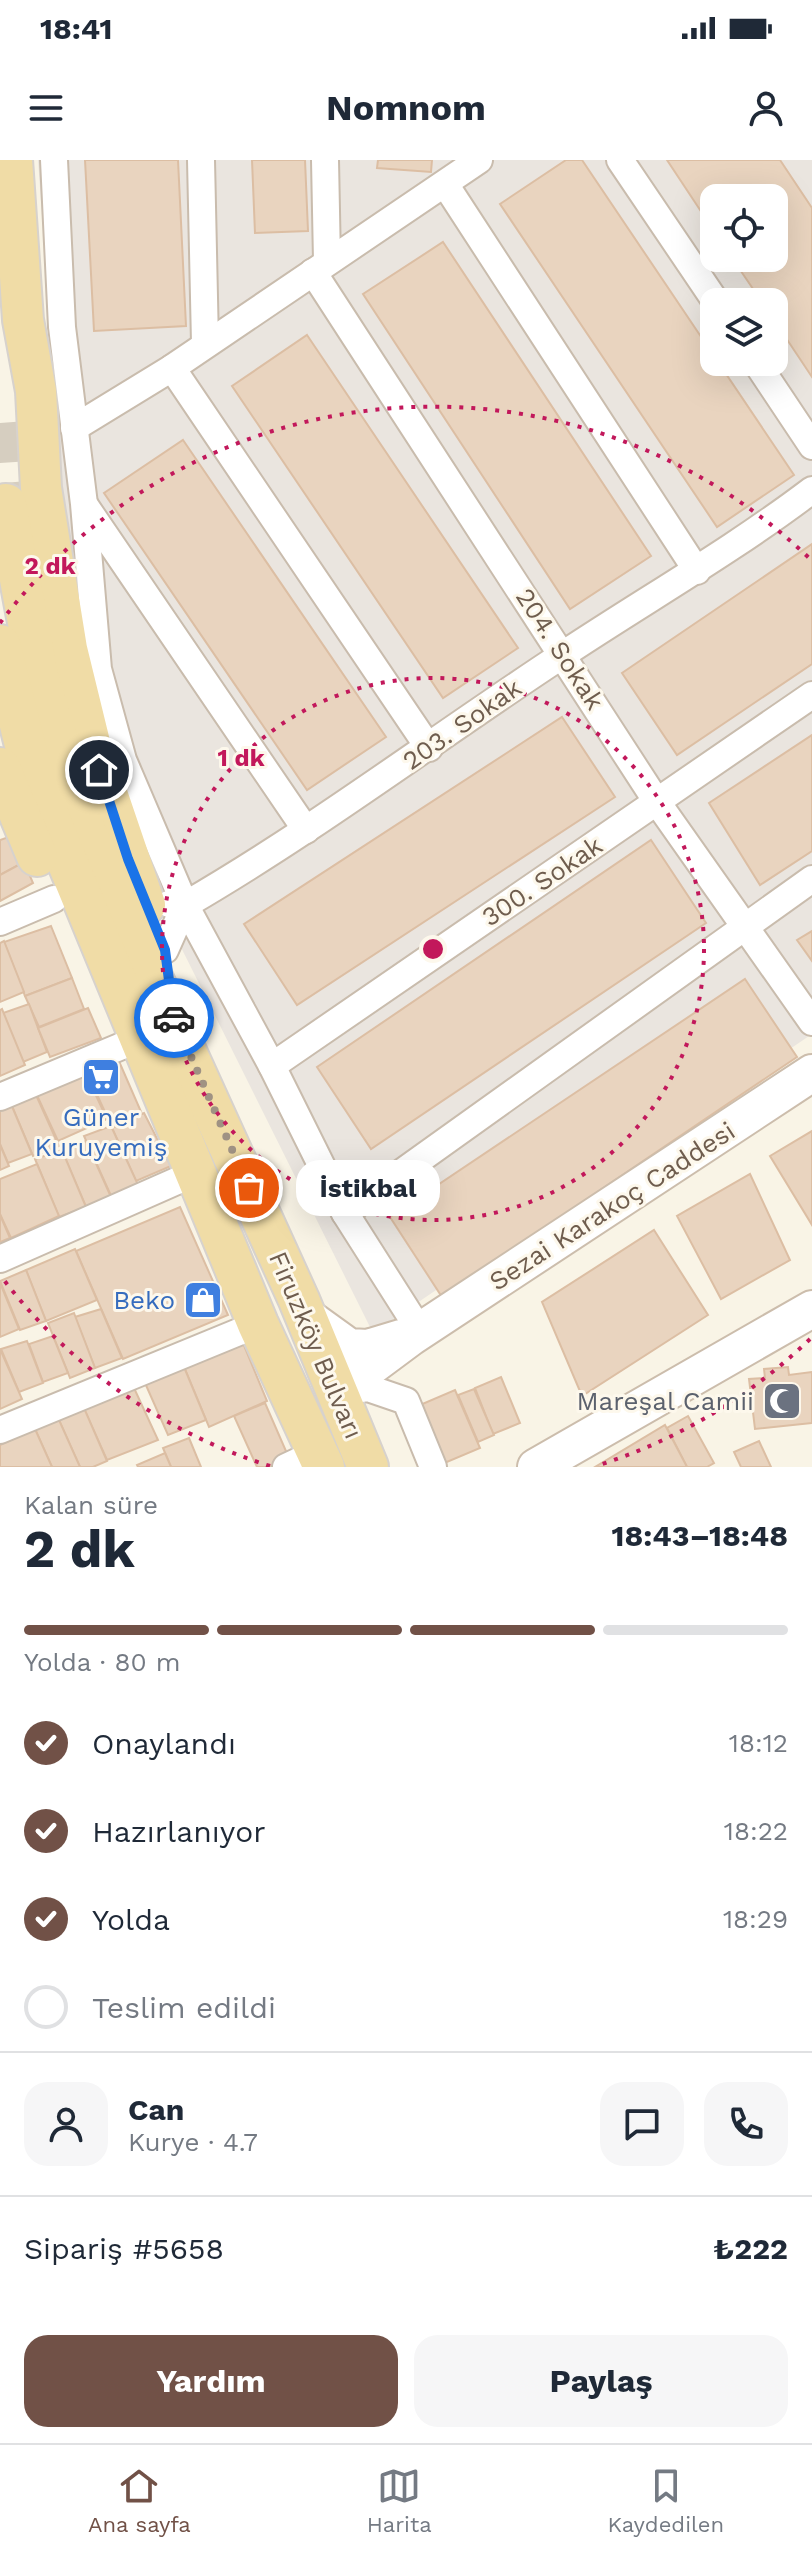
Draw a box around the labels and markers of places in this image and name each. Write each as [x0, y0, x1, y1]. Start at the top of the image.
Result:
pin [65, 736, 133, 804]
centre of rings [419, 935, 447, 963]
supermarket icon: Güner Kuruyemiş [80, 1056, 122, 1098]
place label: Güner Kuruyemiş [35, 1102, 167, 1162]
pin [215, 1154, 283, 1222]
callout: İstikbal [297, 1160, 441, 1216]
shop icon: Beko [182, 1279, 224, 1321]
place label: Beko [113, 1285, 175, 1315]
mosque icon: Mareşal Camii [761, 1380, 803, 1422]
place label: Mareşal Camii [577, 1386, 754, 1416]

